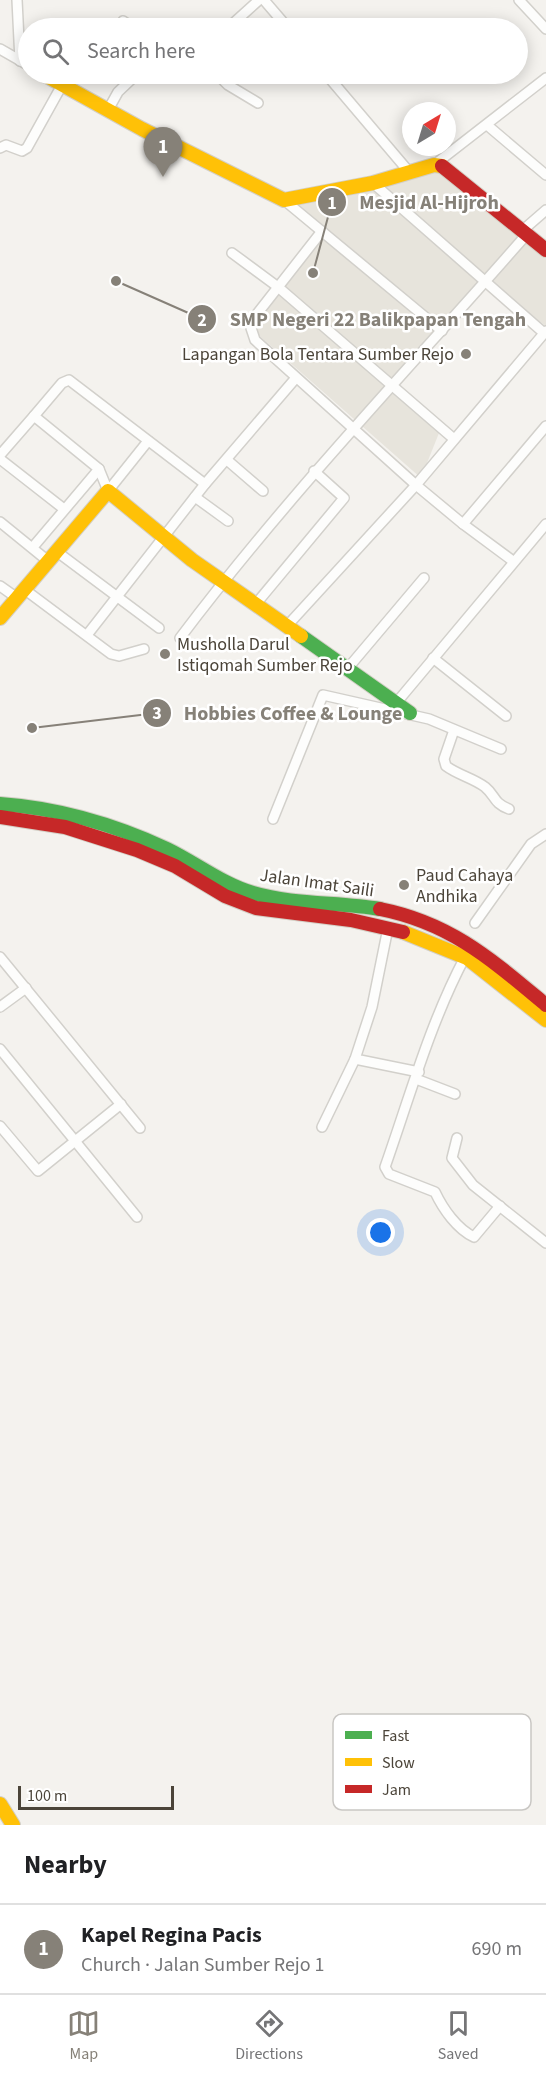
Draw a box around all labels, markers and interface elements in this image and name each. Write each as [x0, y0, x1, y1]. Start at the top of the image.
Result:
search box [18, 18, 528, 84]
icon: search [39, 35, 72, 68]
text: Search here [87, 35, 195, 67]
north arrow [402, 102, 456, 156]
pin: 1 [144, 128, 182, 177]
callout: Mesjid Al-Hijroh [317, 183, 511, 221]
text: Mesjid Al-Hijroh [359, 189, 499, 217]
text: 1 [327, 191, 337, 216]
callout: SMP Negeri 22 Balikpapan Tengah [187, 300, 538, 338]
text: SMP Negeri 22 Balikpapan Tengah [230, 306, 526, 334]
text: 2 [197, 308, 207, 333]
place label: Lapangan Bola Tentara Sumber Rejo [182, 342, 454, 367]
marker: Lapangan Bola Tentara Sumber Rejo [459, 347, 473, 361]
place label: Musholla Darul Istiqomah Sumber Rejo [177, 632, 353, 678]
marker: Musholla Darul Istiqomah Sumber Rejo [158, 647, 172, 661]
callout: Hobbies Coffee & Lounge [142, 694, 414, 732]
text: Hobbies Coffee & Lounge [184, 700, 402, 728]
text: 3 [152, 701, 162, 726]
street label: Jalan Imat Saili [258, 863, 376, 903]
place label: Paud Cahaya Andhika [416, 863, 513, 909]
marker: Paud Cahaya Andhika [397, 878, 411, 892]
your location [366, 1218, 395, 1247]
legend [333, 1714, 531, 1810]
text: Fast [382, 1725, 410, 1747]
text: Slow [382, 1752, 415, 1774]
text: Jam [382, 1779, 411, 1801]
scale bar [18, 1783, 174, 1810]
text: 100 m [27, 1785, 67, 1807]
text: Nearby [24, 1846, 107, 1883]
text: Kapel Regina Pacis [81, 1919, 262, 1951]
text: 1 [38, 1935, 49, 1963]
text: 690 m [472, 1935, 522, 1963]
text: Church · Jalan Sumber Rejo 1 [81, 1951, 325, 1979]
tab: Map [67, 2007, 100, 2065]
tab: Directions [235, 2007, 303, 2065]
tab: Saved [438, 2007, 479, 2065]

